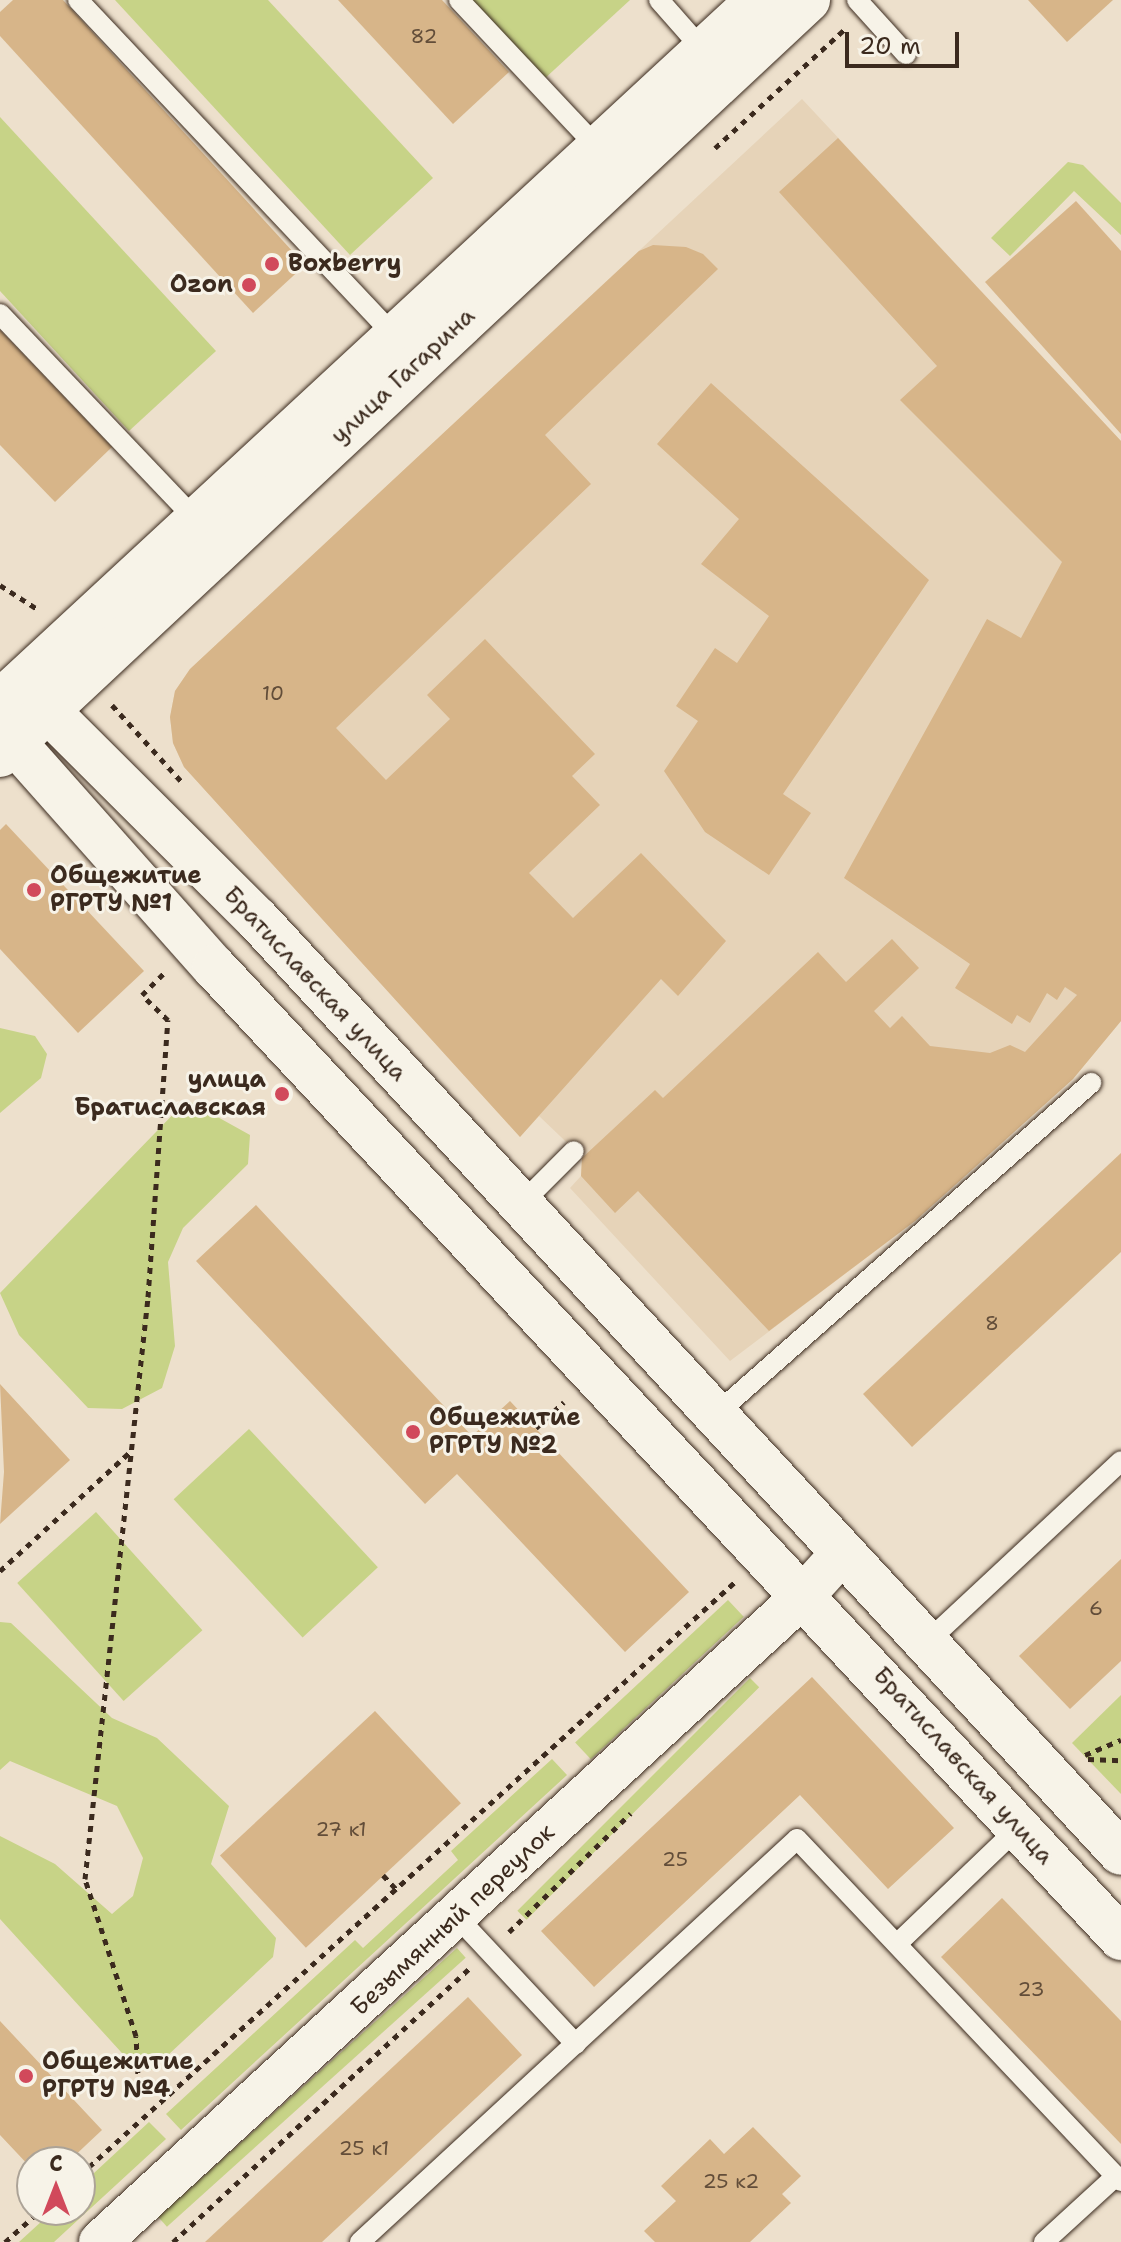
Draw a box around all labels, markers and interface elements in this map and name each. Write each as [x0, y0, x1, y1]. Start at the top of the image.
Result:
scale bar [849, 16, 963, 66]
house number: 82 [411, 24, 437, 48]
text: 20 m [859, 30, 921, 62]
place label: Boxberry [288, 250, 401, 278]
marker: Boxberry [263, 255, 281, 273]
place label: Ozon [170, 271, 233, 299]
marker: Ozon [240, 276, 258, 294]
street label: улица Гагарина [325, 302, 481, 450]
house number: 10 [262, 681, 284, 705]
place label: Общежитие РГРТУ №1 [50, 862, 202, 918]
marker: Общежитие РГРТУ №1 [25, 881, 43, 899]
street label: Братиславская улица [217, 881, 413, 1087]
place label: улица Братиславская [74, 1066, 266, 1122]
marker: улица Братиславская [273, 1085, 291, 1103]
house number: 8 [985, 1311, 999, 1335]
place label: Общежитие РГРТУ №2 [429, 1404, 581, 1460]
marker: Общежитие РГРТУ №2 [404, 1423, 422, 1441]
house number: 6 [1089, 1596, 1103, 1620]
street label: Братиславская улица [867, 1661, 1059, 1871]
house number: 27 к1 [315, 1817, 367, 1841]
street label: Безымянный переулок [345, 1818, 561, 2022]
house number: 25 [662, 1847, 688, 1871]
house number: 23 [1018, 1977, 1044, 2001]
place label: Общежитие РГРТУ №4 [42, 2048, 194, 2104]
marker: Общежитие РГРТУ №4 [17, 2067, 35, 2085]
house number: 25 к1 [339, 2136, 389, 2160]
north arrow [16, 2146, 96, 2226]
text: С [49, 2149, 63, 2178]
house number: 25 к2 [703, 2169, 759, 2193]

